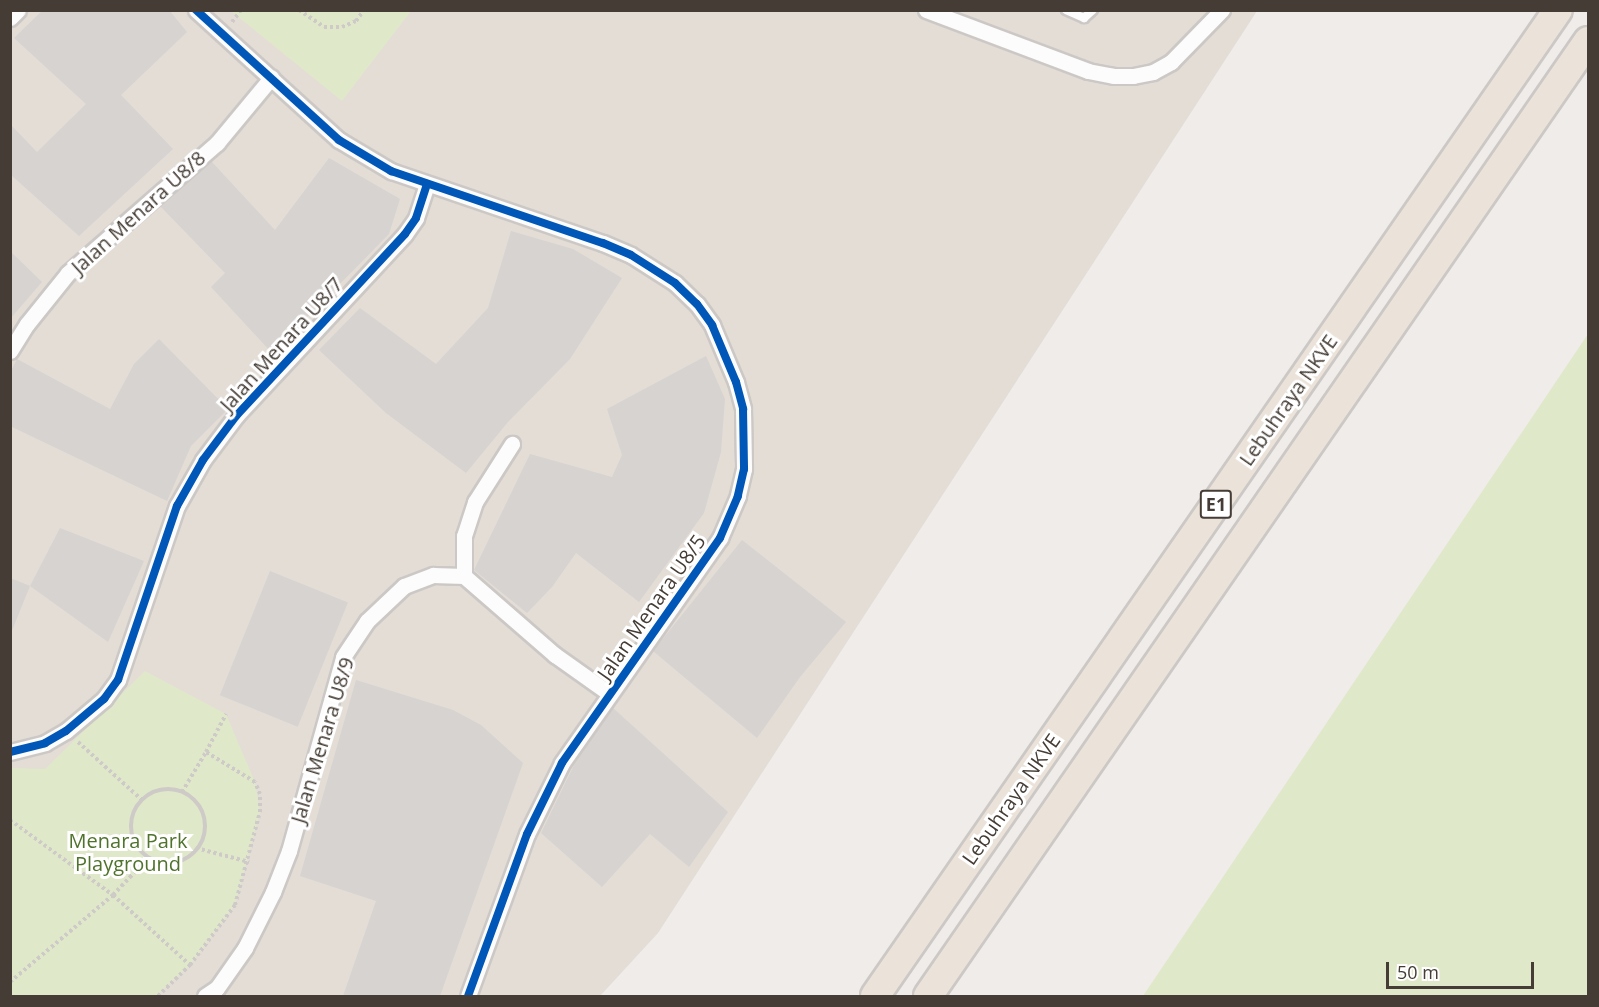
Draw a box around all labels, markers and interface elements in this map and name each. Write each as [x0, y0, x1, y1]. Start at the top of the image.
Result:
street label: Jalan Menara U8/8 [66, 146, 210, 278]
street label: Jalan Menara U8/7 [215, 272, 347, 416]
street label: Lebuhraya NKVE [1234, 330, 1342, 470]
road number: E1 [1200, 489, 1232, 519]
street label: Jalan Menara U8/5 [592, 530, 710, 684]
street label: Jalan Menara U8/9 [285, 654, 359, 826]
street label: Lebuhraya NKVE [957, 729, 1065, 869]
park label: Menara Park Playground [69, 828, 187, 875]
scale bar [1389, 950, 1538, 988]
text: 50 m [1397, 960, 1439, 984]

